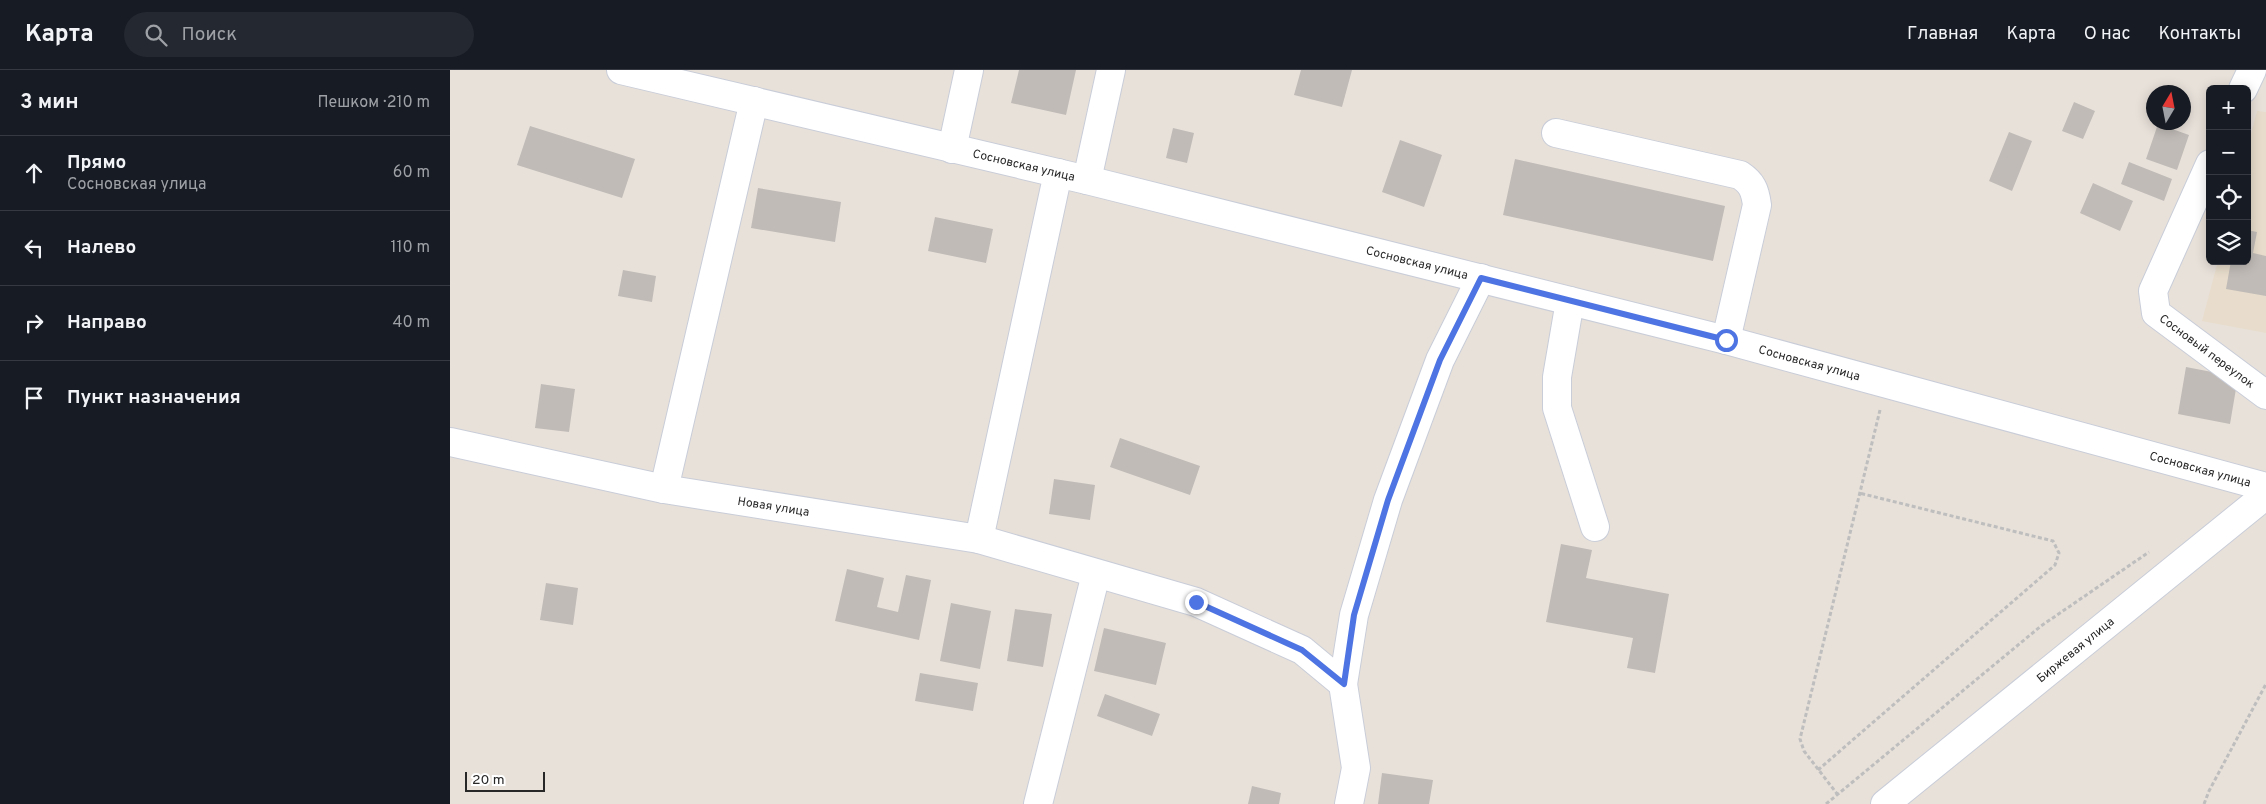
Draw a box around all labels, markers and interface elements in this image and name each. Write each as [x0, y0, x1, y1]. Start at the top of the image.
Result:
search box [124, 12, 474, 57]
text: Карта [25, 20, 94, 50]
icon: search [142, 21, 170, 49]
text: Поиск [182, 23, 237, 47]
text: Главная [1907, 23, 1978, 46]
text: Карта [2006, 23, 2056, 46]
text: О нас [2084, 23, 2130, 46]
text: Контакты [2158, 23, 2241, 46]
north arrow [2146, 85, 2191, 130]
map controls [2206, 85, 2251, 265]
button: + [2206, 85, 2251, 130]
text: 3 мин [20, 89, 79, 116]
text: Пешком · 210 m [317, 93, 430, 113]
button: − [2206, 130, 2251, 175]
street label: Сосновская улица [971, 146, 1077, 186]
text: Прямо [67, 151, 126, 175]
icon: ahead [20, 159, 48, 187]
text: 60 m [393, 163, 430, 183]
text: Сосновская улица [67, 175, 207, 195]
button: locate [2206, 175, 2251, 220]
button: layers [2206, 220, 2251, 265]
icon: left [20, 234, 48, 262]
text: Налево [67, 236, 136, 260]
text: 110 m [390, 238, 430, 258]
street label: Сосновская улица [1364, 243, 1470, 284]
icon: right [20, 309, 48, 337]
text: Направо [67, 311, 147, 335]
street label: Сосновый переулок [2156, 311, 2257, 393]
text: 40 m [392, 313, 430, 333]
route start [1715, 329, 1738, 352]
street label: Сосновская улица [1757, 342, 1862, 385]
icon: arrive [20, 384, 48, 412]
text: Пункт назначения [67, 386, 241, 410]
street label: Сосновская улица [2147, 449, 2253, 492]
street label: Новая улица [736, 494, 810, 521]
route end [1185, 591, 1208, 614]
street label: Биржевая улица [2034, 614, 2118, 687]
scale bar [465, 769, 545, 792]
text: 20 m [472, 772, 505, 789]

